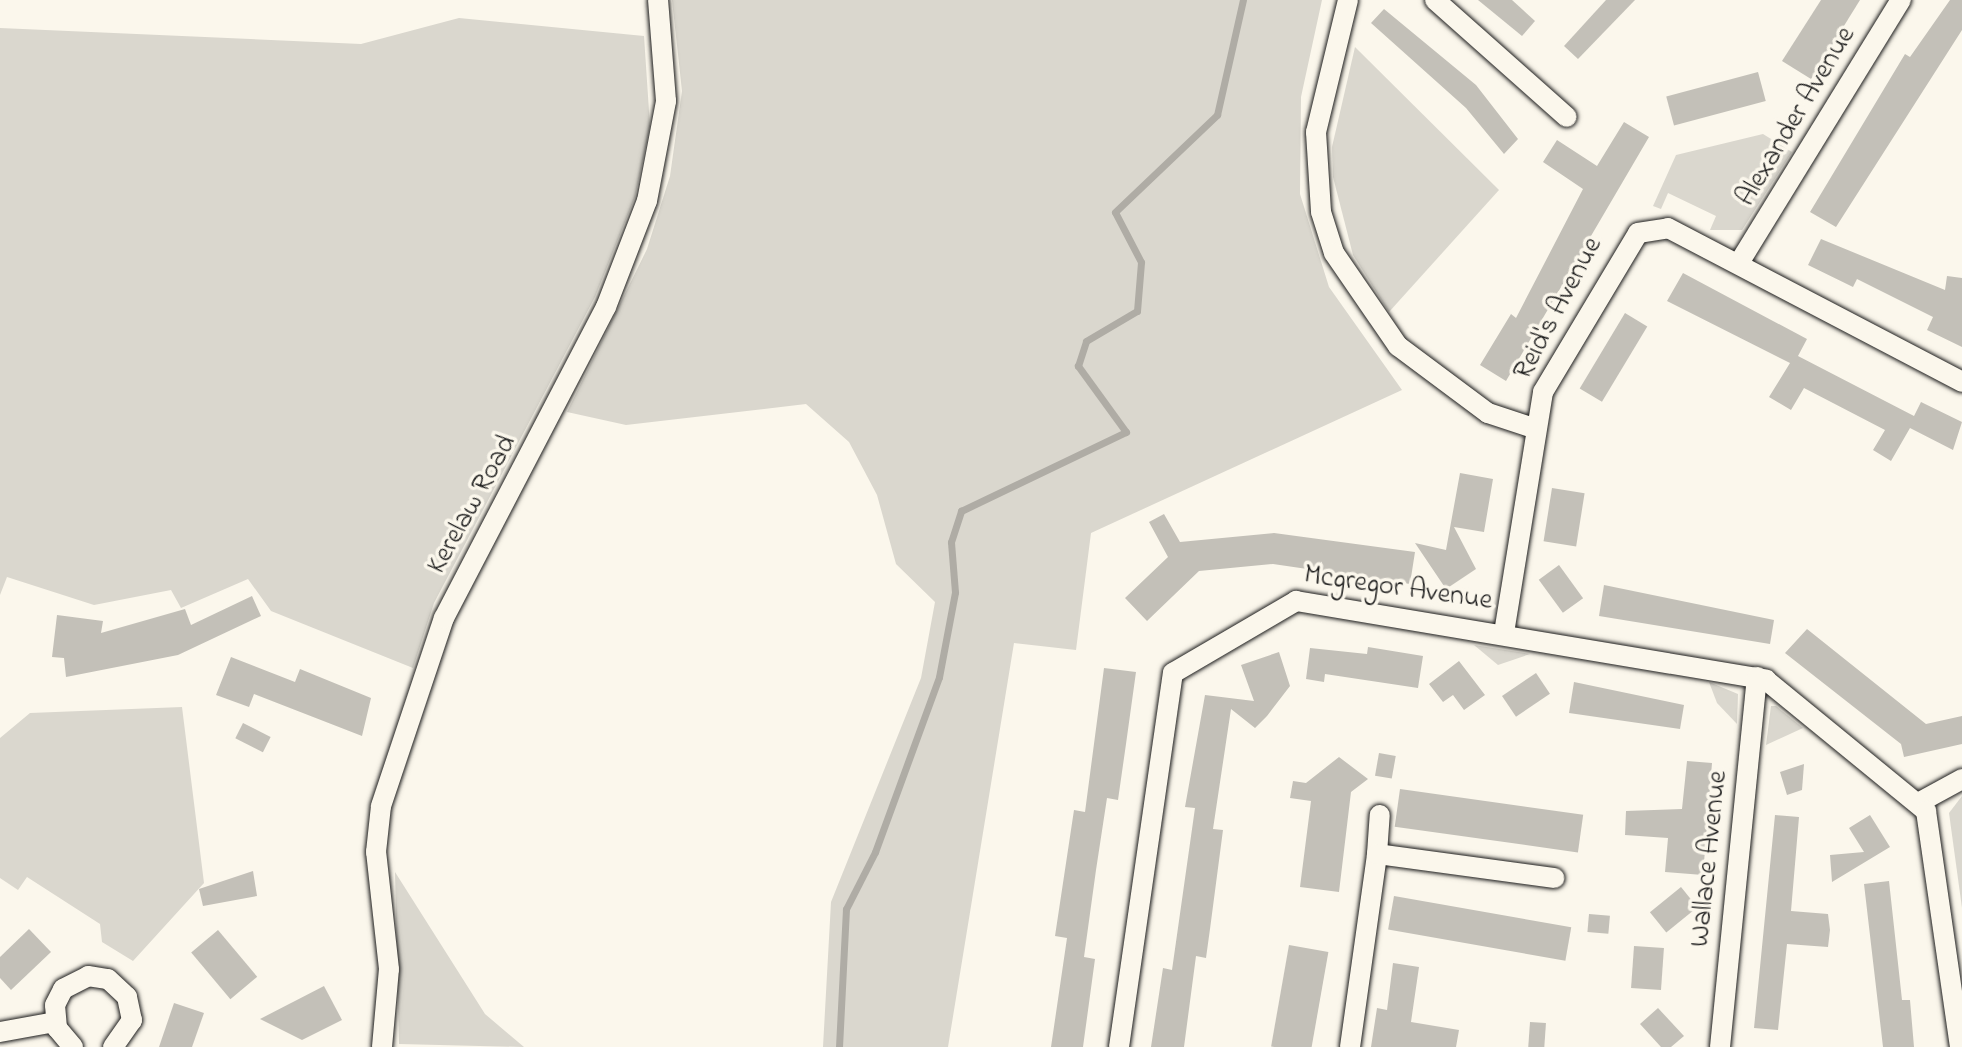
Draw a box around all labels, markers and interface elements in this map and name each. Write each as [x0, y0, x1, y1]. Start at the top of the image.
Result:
street label: Alexander Avenue [1730, 21, 1864, 213]
street label: Reid's Avenue [1507, 232, 1611, 386]
street label: Kerelaw Road [421, 430, 525, 580]
street label: Mcgregor Avenue [1302, 559, 1494, 619]
street label: Wallace Avenue [1684, 769, 1736, 949]

